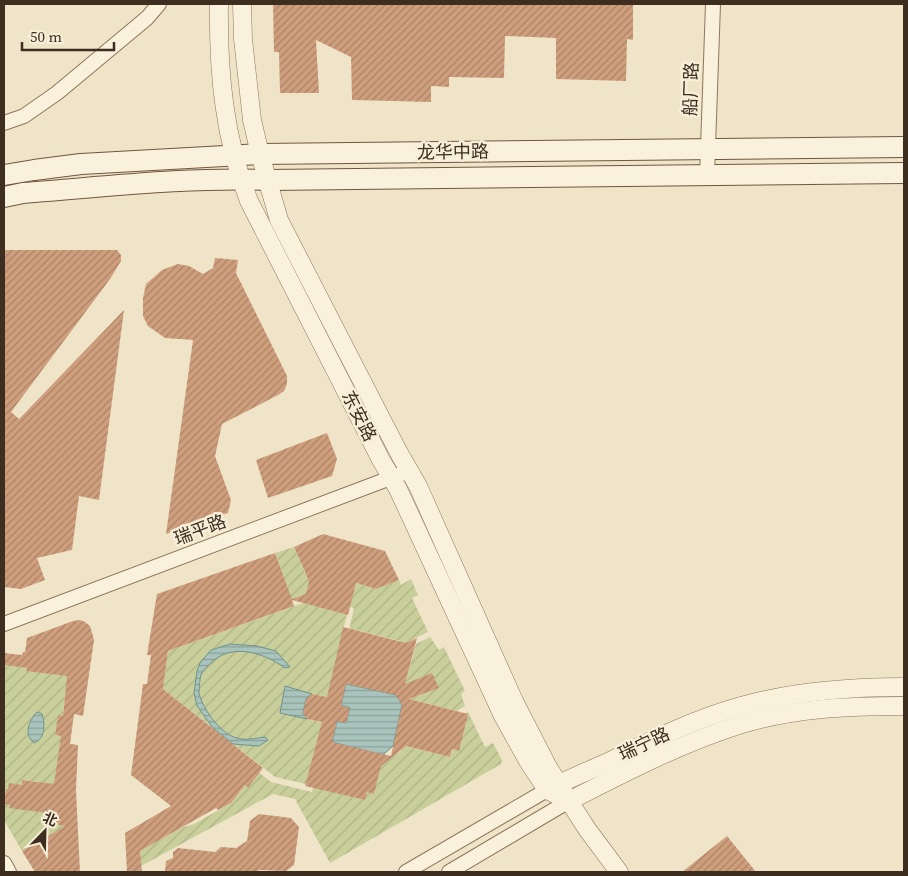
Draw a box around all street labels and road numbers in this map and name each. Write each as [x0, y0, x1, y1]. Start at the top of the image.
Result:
street label: 船厂路 [677, 62, 704, 116]
street label: 龙华中路 [417, 138, 489, 165]
street label: 东安路 [336, 386, 383, 446]
street label: 瑞平路 [170, 508, 230, 551]
street label: 瑞宁路 [614, 721, 674, 766]

